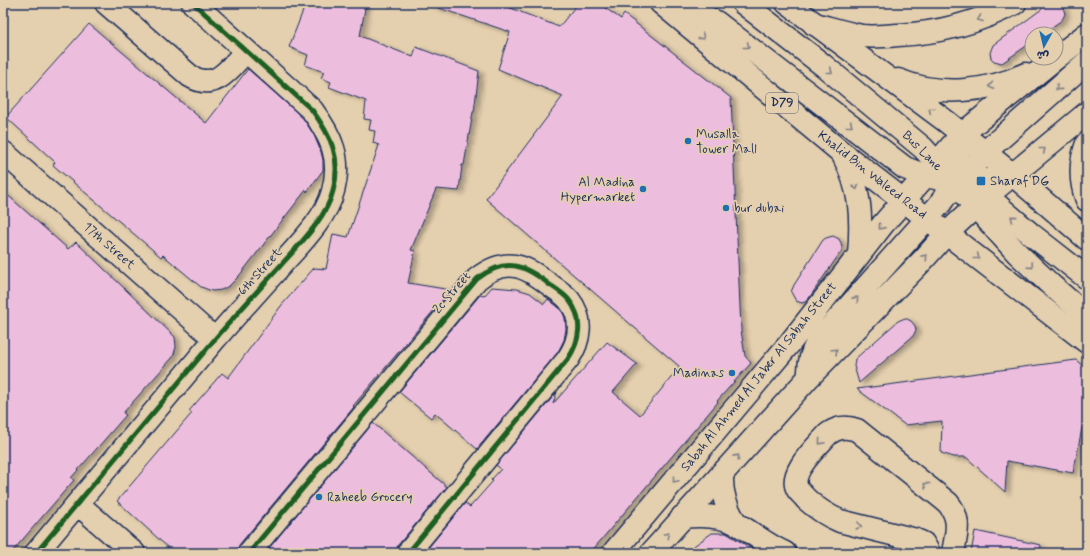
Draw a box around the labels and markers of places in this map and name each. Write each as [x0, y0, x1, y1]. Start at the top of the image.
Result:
place label: Musalla Tower Mall [696, 126, 757, 158]
marker: Musalla Tower Mall [683, 136, 693, 146]
place label: Sharaf DG [990, 173, 1049, 190]
place label: Al Madina Hypermarket [561, 174, 635, 206]
marker: Sharaf DG [975, 175, 987, 187]
marker: Al Madina Hypermarket [638, 184, 648, 194]
place label: bur dubai [734, 200, 784, 217]
marker: bur dubai [721, 203, 731, 213]
place label: Madinas [673, 365, 724, 382]
marker: Madinas [727, 368, 737, 378]
place label: Raheeb Grocery [327, 489, 413, 506]
marker: Raheeb Grocery [314, 492, 324, 502]

